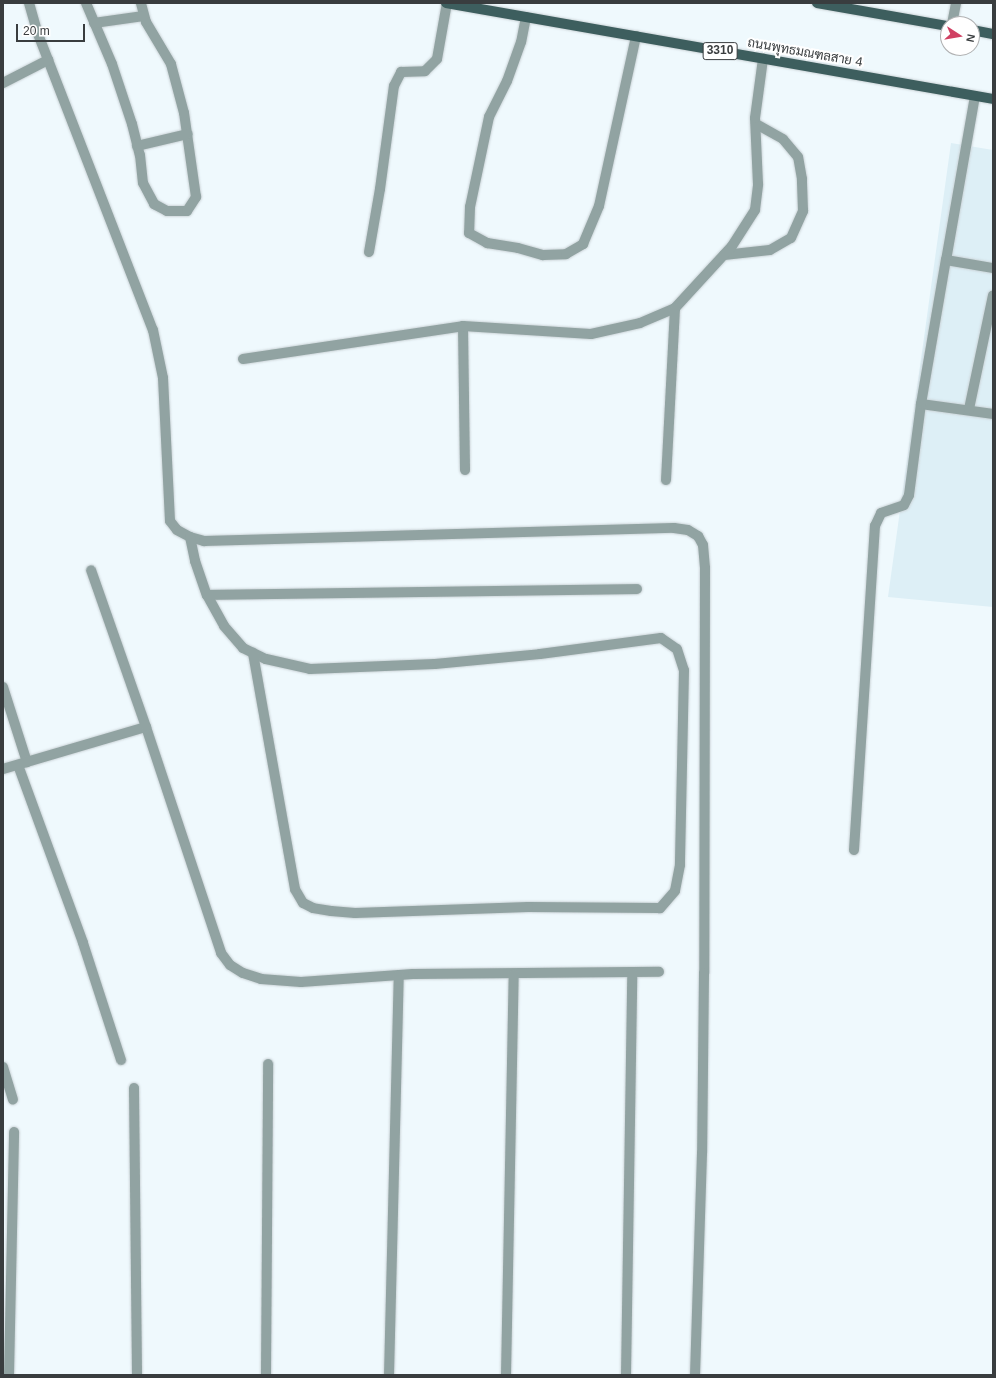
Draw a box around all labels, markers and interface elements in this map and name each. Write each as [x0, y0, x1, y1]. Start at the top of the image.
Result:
scale bar [18, 16, 87, 42]
north arrow [940, 16, 980, 56]
text: 20 m [23, 24, 50, 38]
text: N [964, 33, 977, 43]
street label: ถนนพุทธมณฑลสาย 4 [746, 35, 864, 71]
road number: 3310 [702, 41, 738, 61]

